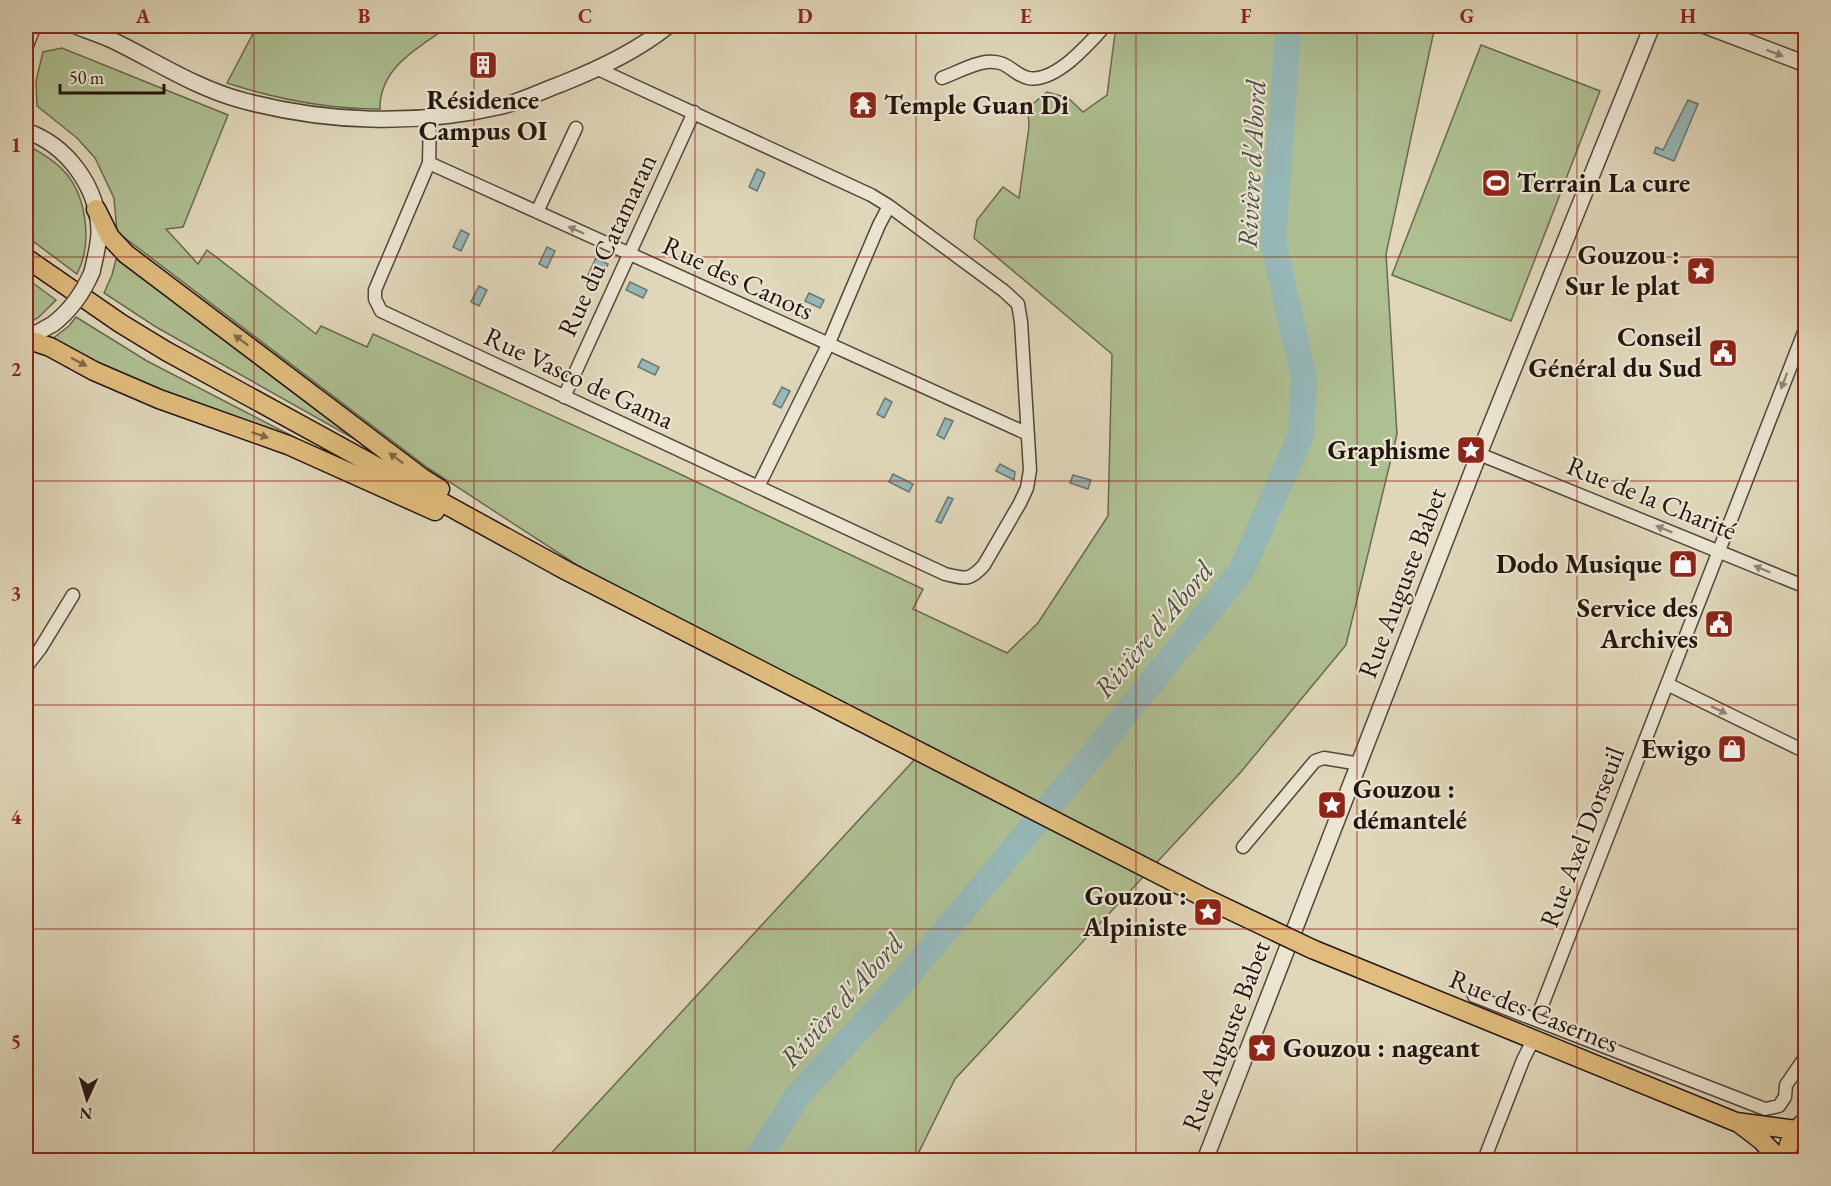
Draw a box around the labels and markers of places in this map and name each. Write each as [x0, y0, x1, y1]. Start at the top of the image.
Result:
building icon: Résidence Campus OI [467, 49, 499, 81]
place label: Résidence Campus OI [419, 82, 547, 148]
place label: Temple Guan Di [884, 87, 1069, 122]
temple icon: Temple Guan Di [847, 89, 879, 121]
place label: Terrain La cure [1517, 165, 1690, 200]
sports icon: Terrain La cure [1480, 167, 1512, 199]
place label: Gouzou : Sur le plat [1565, 237, 1680, 303]
place icon: Gouzou : Sur le plat [1685, 255, 1717, 287]
place label: Conseil Général du Sud [1529, 319, 1702, 385]
public building icon: Conseil Général du Sud [1707, 337, 1739, 369]
place label: Graphisme [1328, 432, 1450, 467]
place icon: Graphisme [1455, 434, 1487, 466]
place label: Dodo Musique [1496, 546, 1662, 581]
shop icon: Dodo Musique [1667, 548, 1699, 580]
place label: Service des Archives [1577, 590, 1698, 656]
public building icon: Service des Archives [1703, 608, 1735, 640]
place label: Ewigo [1641, 731, 1711, 766]
shop icon: Ewigo [1716, 733, 1748, 765]
place label: Gouzou : démantelé [1353, 771, 1467, 837]
place icon: Gouzou : démantelé [1316, 789, 1348, 821]
place label: Gouzou : Alpiniste [1082, 878, 1187, 944]
place icon: Gouzou : Alpiniste [1192, 896, 1224, 928]
place label: Gouzou : nageant [1283, 1030, 1480, 1065]
place icon: Gouzou : nageant [1246, 1032, 1278, 1064]

